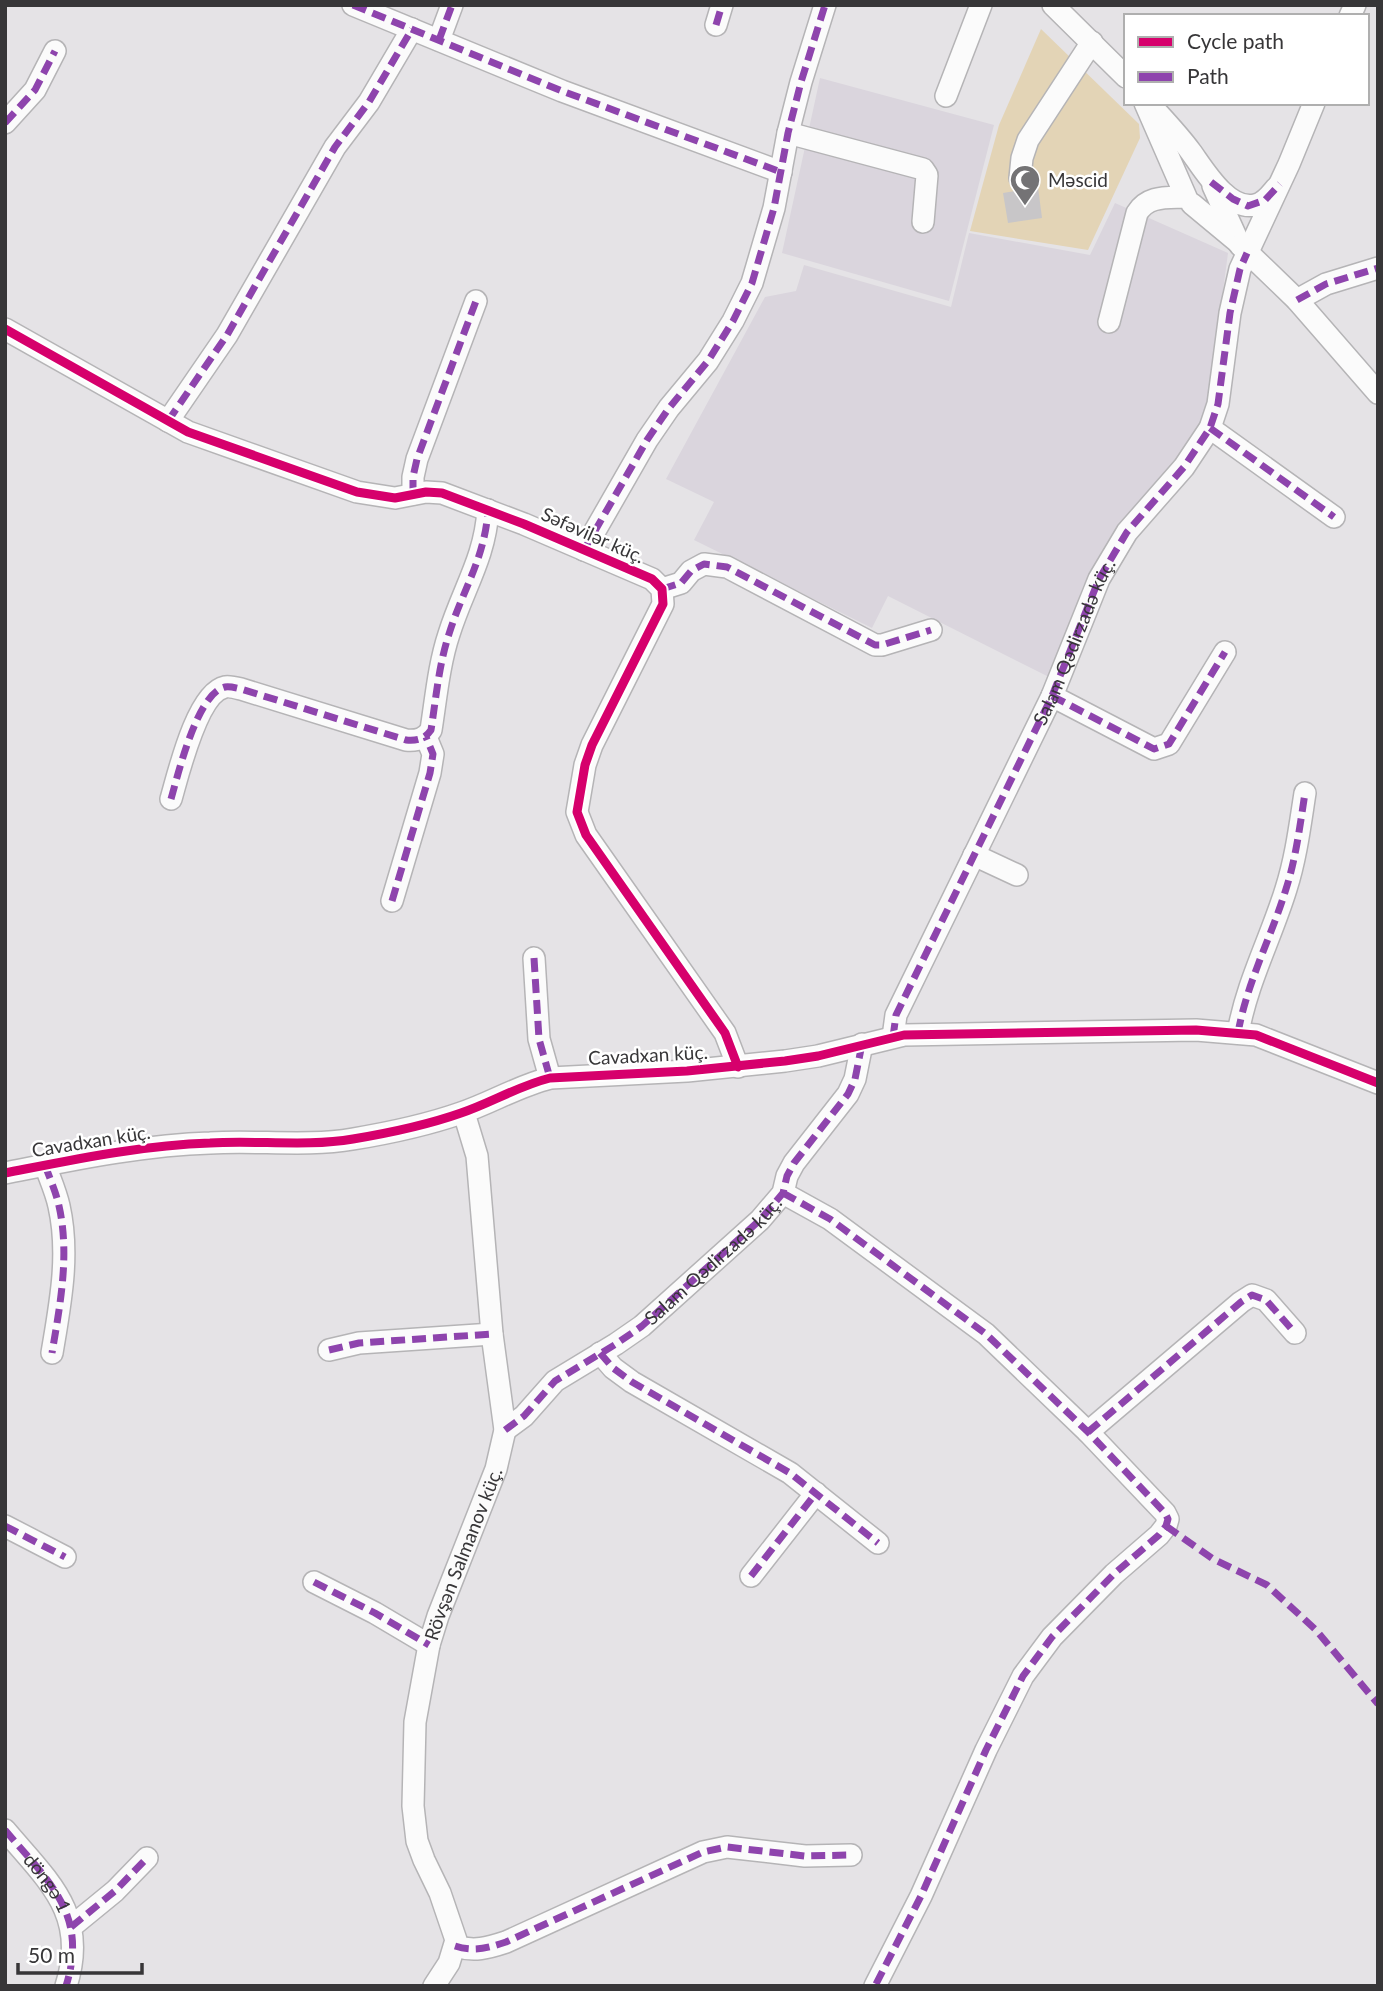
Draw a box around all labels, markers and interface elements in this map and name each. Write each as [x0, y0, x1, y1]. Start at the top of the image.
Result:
legend [1124, 14, 1369, 105]
text: Cycle path [1187, 28, 1284, 53]
text: Path [1187, 63, 1229, 88]
mosque icon: Məscid [1008, 163, 1042, 207]
place label: Məscid [1048, 168, 1108, 191]
street label: Səfəvilər küç. [538, 502, 648, 568]
street label: Salam Qədirzadə küç. [1028, 554, 1120, 728]
street label: Cavadxan küç. [588, 1040, 708, 1069]
street label: Cavadxan küç. [30, 1120, 152, 1161]
street label: Salam Qədirzadə küç. [639, 1191, 786, 1329]
street label: Rövşən Salmanov küç. [419, 1464, 507, 1643]
street label: döngə 1 [19, 1848, 77, 1916]
scale bar [18, 1932, 142, 1976]
text: 50 m [28, 1942, 75, 1967]

